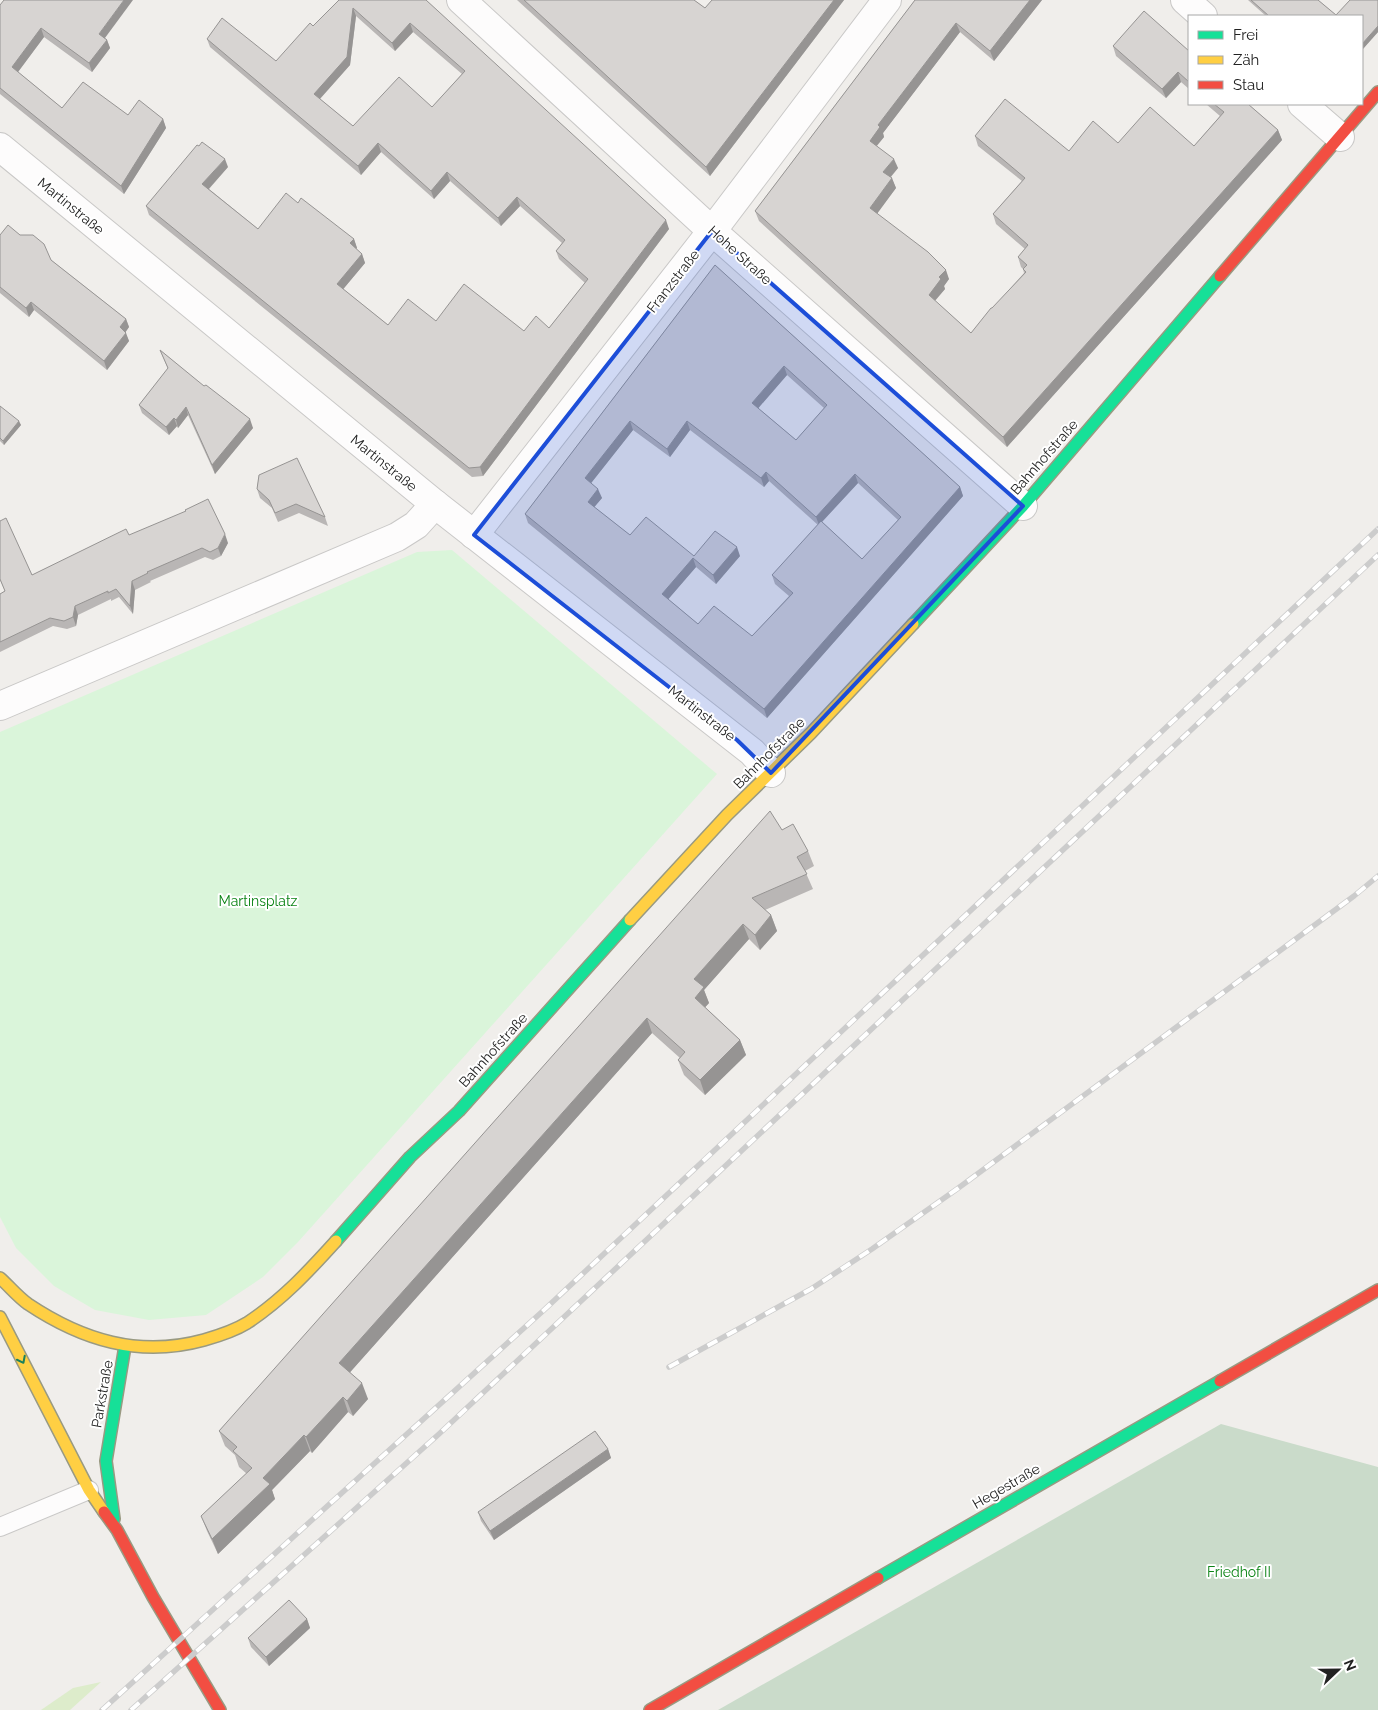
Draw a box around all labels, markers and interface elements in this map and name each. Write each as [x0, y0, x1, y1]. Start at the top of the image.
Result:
legend [1188, 15, 1363, 105]
text: Frei [1233, 26, 1258, 44]
text: Zäh [1233, 51, 1259, 69]
text: Stau [1233, 76, 1264, 94]
street label: Martinstraße [35, 174, 107, 238]
street label: Hohe Straße [705, 222, 775, 288]
street label: Franzstraße [644, 246, 702, 316]
street label: Bahnhofstraße [1007, 416, 1081, 498]
street label: Martinstraße [348, 431, 420, 495]
street label: Martinstraße [665, 682, 739, 744]
street label: Bahnhofstraße [730, 714, 808, 792]
park label: Martinsplatz [218, 893, 298, 909]
street label: Bahnhofstraße [456, 1010, 530, 1090]
one-way arrow [16, 1355, 26, 1364]
street label: Parkstraße [88, 1359, 116, 1429]
street label: Hegestraße [969, 1460, 1043, 1512]
park label: Friedhof II [1207, 1564, 1271, 1580]
north arrow [1313, 1645, 1363, 1695]
text: N [1341, 1657, 1359, 1673]

